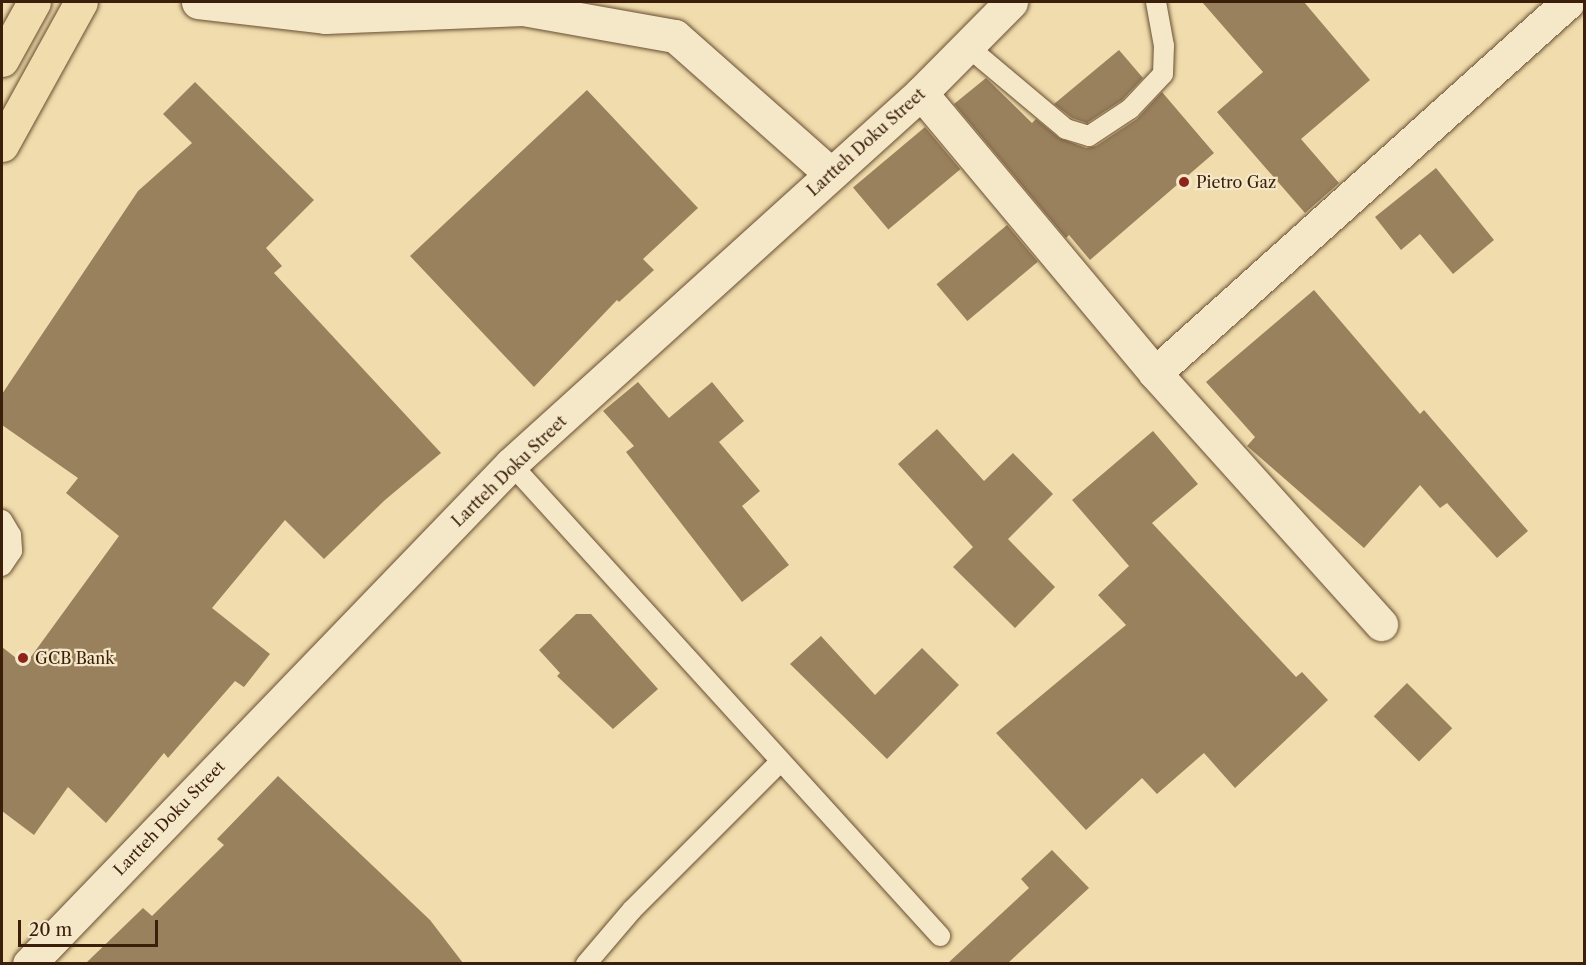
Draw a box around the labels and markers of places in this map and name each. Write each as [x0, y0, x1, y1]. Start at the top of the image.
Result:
place label: Pietro Gaz [1196, 172, 1276, 192]
marker: Pietro Gaz [1177, 175, 1191, 189]
place label: GCB Bank [35, 648, 115, 668]
marker: GCB Bank [16, 651, 30, 665]

